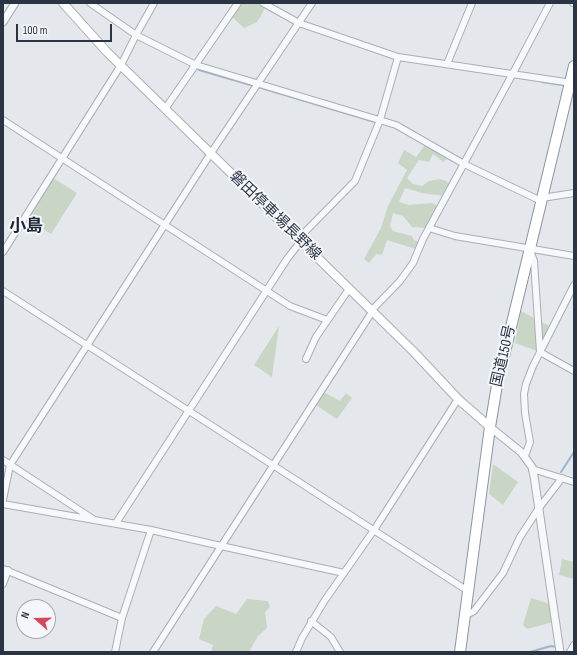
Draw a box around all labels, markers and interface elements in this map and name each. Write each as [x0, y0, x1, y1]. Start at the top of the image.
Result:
scale bar [18, 16, 114, 42]
text: 100 m [23, 23, 48, 38]
street label: 磐田停車場長野線 [226, 168, 324, 264]
district label: 小島 [9, 217, 43, 237]
street label: 国道150号 [488, 323, 520, 389]
north arrow [16, 599, 56, 639]
text: N [18, 610, 32, 620]

